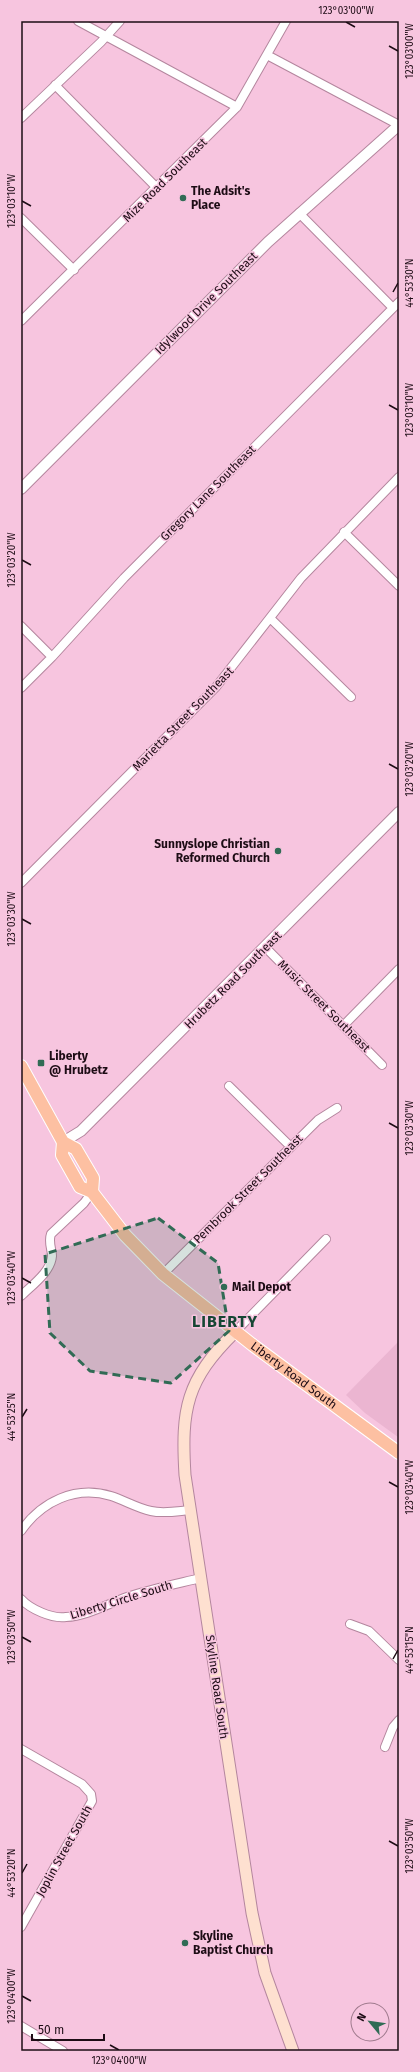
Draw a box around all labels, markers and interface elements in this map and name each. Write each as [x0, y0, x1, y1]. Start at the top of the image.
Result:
text: 123°03'00"W [318, 5, 374, 17]
text: 123°03'00"W [404, 23, 416, 79]
street label: Mize Road Southeast [120, 135, 210, 225]
text: 123°03'10"W [6, 173, 18, 228]
place label: The Adsit's Place [191, 184, 251, 212]
marker: The Adsit's Place [178, 193, 188, 203]
street label: Idylwood Drive Southeast [152, 248, 261, 357]
text: 44°53'30"N [404, 258, 416, 308]
text: 123°03'10"W [404, 382, 416, 437]
street label: Gregory Lane Southeast [157, 442, 259, 544]
text: 123°03'20"W [6, 532, 18, 587]
street label: Marietta Street Southeast [130, 664, 237, 774]
text: 123°03'20"W [404, 741, 416, 796]
place label: Sunnyslope Christian Reformed Church [154, 837, 270, 865]
marker: Sunnyslope Christian Reformed Church [273, 846, 283, 856]
text: 123°03'30"W [6, 891, 18, 946]
street label: Hrubetz Road Southeast [181, 928, 285, 1032]
street label: Music Street Southeast [275, 957, 373, 1055]
place label: Liberty @ Hrubetz [49, 1049, 108, 1077]
marker: Liberty @ Hrubetz [36, 1058, 46, 1068]
text: 123°03'30"W [404, 1100, 416, 1155]
street label: Pembrook Street Southeast [191, 1131, 306, 1246]
text: 123°03'40"W [6, 1250, 18, 1305]
place label: Mail Depot [232, 1280, 291, 1294]
marker: Mail Depot [219, 1282, 229, 1292]
district label: LIBERTY [192, 1312, 258, 1331]
street label: Liberty Road South [248, 1339, 340, 1412]
text: 44°53'25"N [6, 1393, 18, 1441]
text: 123°03'40"W [404, 1459, 416, 1514]
street label: Liberty Circle South [68, 1578, 174, 1622]
text: 123°03'50"W [6, 1609, 18, 1664]
text: 44°53'15"N [404, 1626, 416, 1674]
street label: Skyline Road South [203, 1634, 231, 1740]
street label: Joplin Street South [33, 1803, 95, 1899]
text: 123°03'50"W [404, 1818, 416, 1873]
text: 44°53'20"N [6, 1848, 18, 1898]
place label: Skyline Baptist Church [193, 1929, 273, 1957]
marker: Skyline Baptist Church [180, 1938, 190, 1948]
text: 123°04'00"W [6, 1968, 18, 2024]
north arrow [350, 2002, 390, 2042]
text: N [354, 2011, 369, 2024]
scale bar [32, 2016, 104, 2042]
text: 50 m [38, 2023, 64, 2037]
text: 123°04'00"W [91, 2055, 147, 2067]

